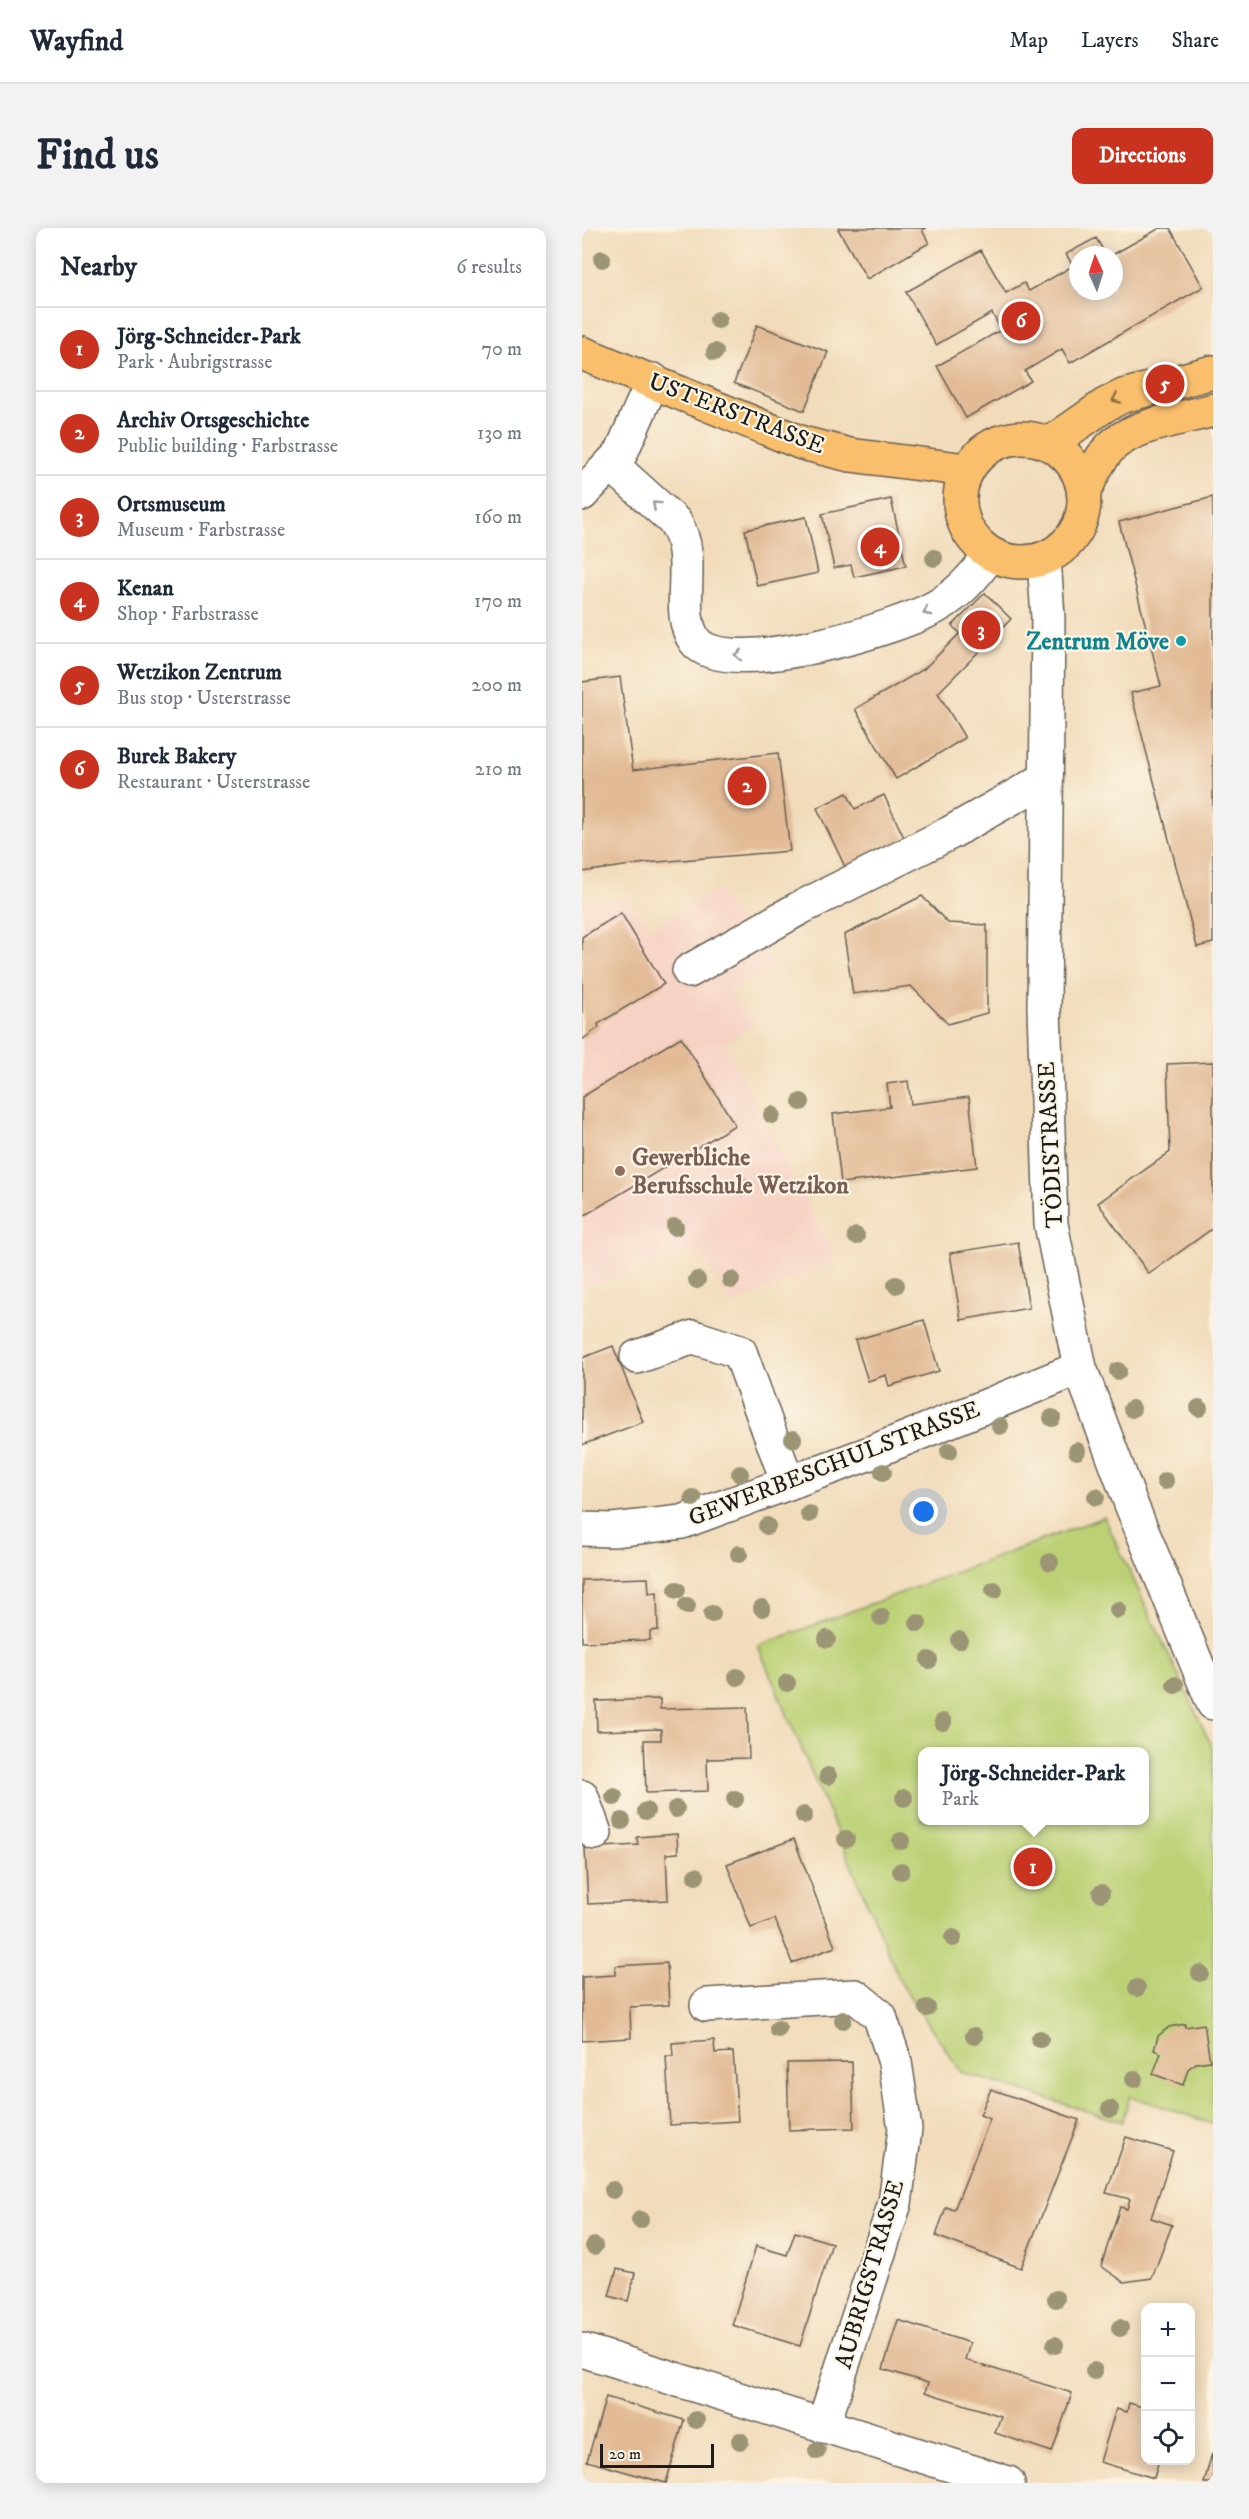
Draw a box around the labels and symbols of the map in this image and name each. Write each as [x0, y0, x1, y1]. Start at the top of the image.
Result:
north arrow [1069, 246, 1123, 300]
pin: 6 [1002, 298, 1040, 344]
pin: 5 [1146, 362, 1184, 406]
street label: USTERSTRASSE [644, 367, 829, 461]
one-way arrow [1112, 392, 1123, 404]
one-way arrow [653, 502, 664, 513]
pin: 4 [860, 524, 900, 570]
one-way arrow [923, 605, 933, 616]
pin: 3 [962, 608, 1000, 652]
place label: Zentrum Möve [1026, 627, 1169, 657]
marker: Zentrum Möve [1174, 634, 1188, 648]
one-way arrow [734, 649, 743, 661]
pin: 2 [728, 764, 766, 808]
street label: TÖDISTRASSE [1032, 1061, 1070, 1229]
place label: Gewerbliche Berufsschule Wetzikon [632, 1143, 849, 1201]
marker: Gewerbliche Berufsschule Wetzikon [613, 1164, 627, 1178]
street label: GEWERBESCHULSTRASSE [684, 1394, 984, 1533]
your location [909, 1497, 938, 1526]
pin: 1 [1014, 1844, 1052, 1890]
street label: AUBRIGSTRASSE [829, 2176, 911, 2372]
scale bar [600, 2441, 714, 2468]

